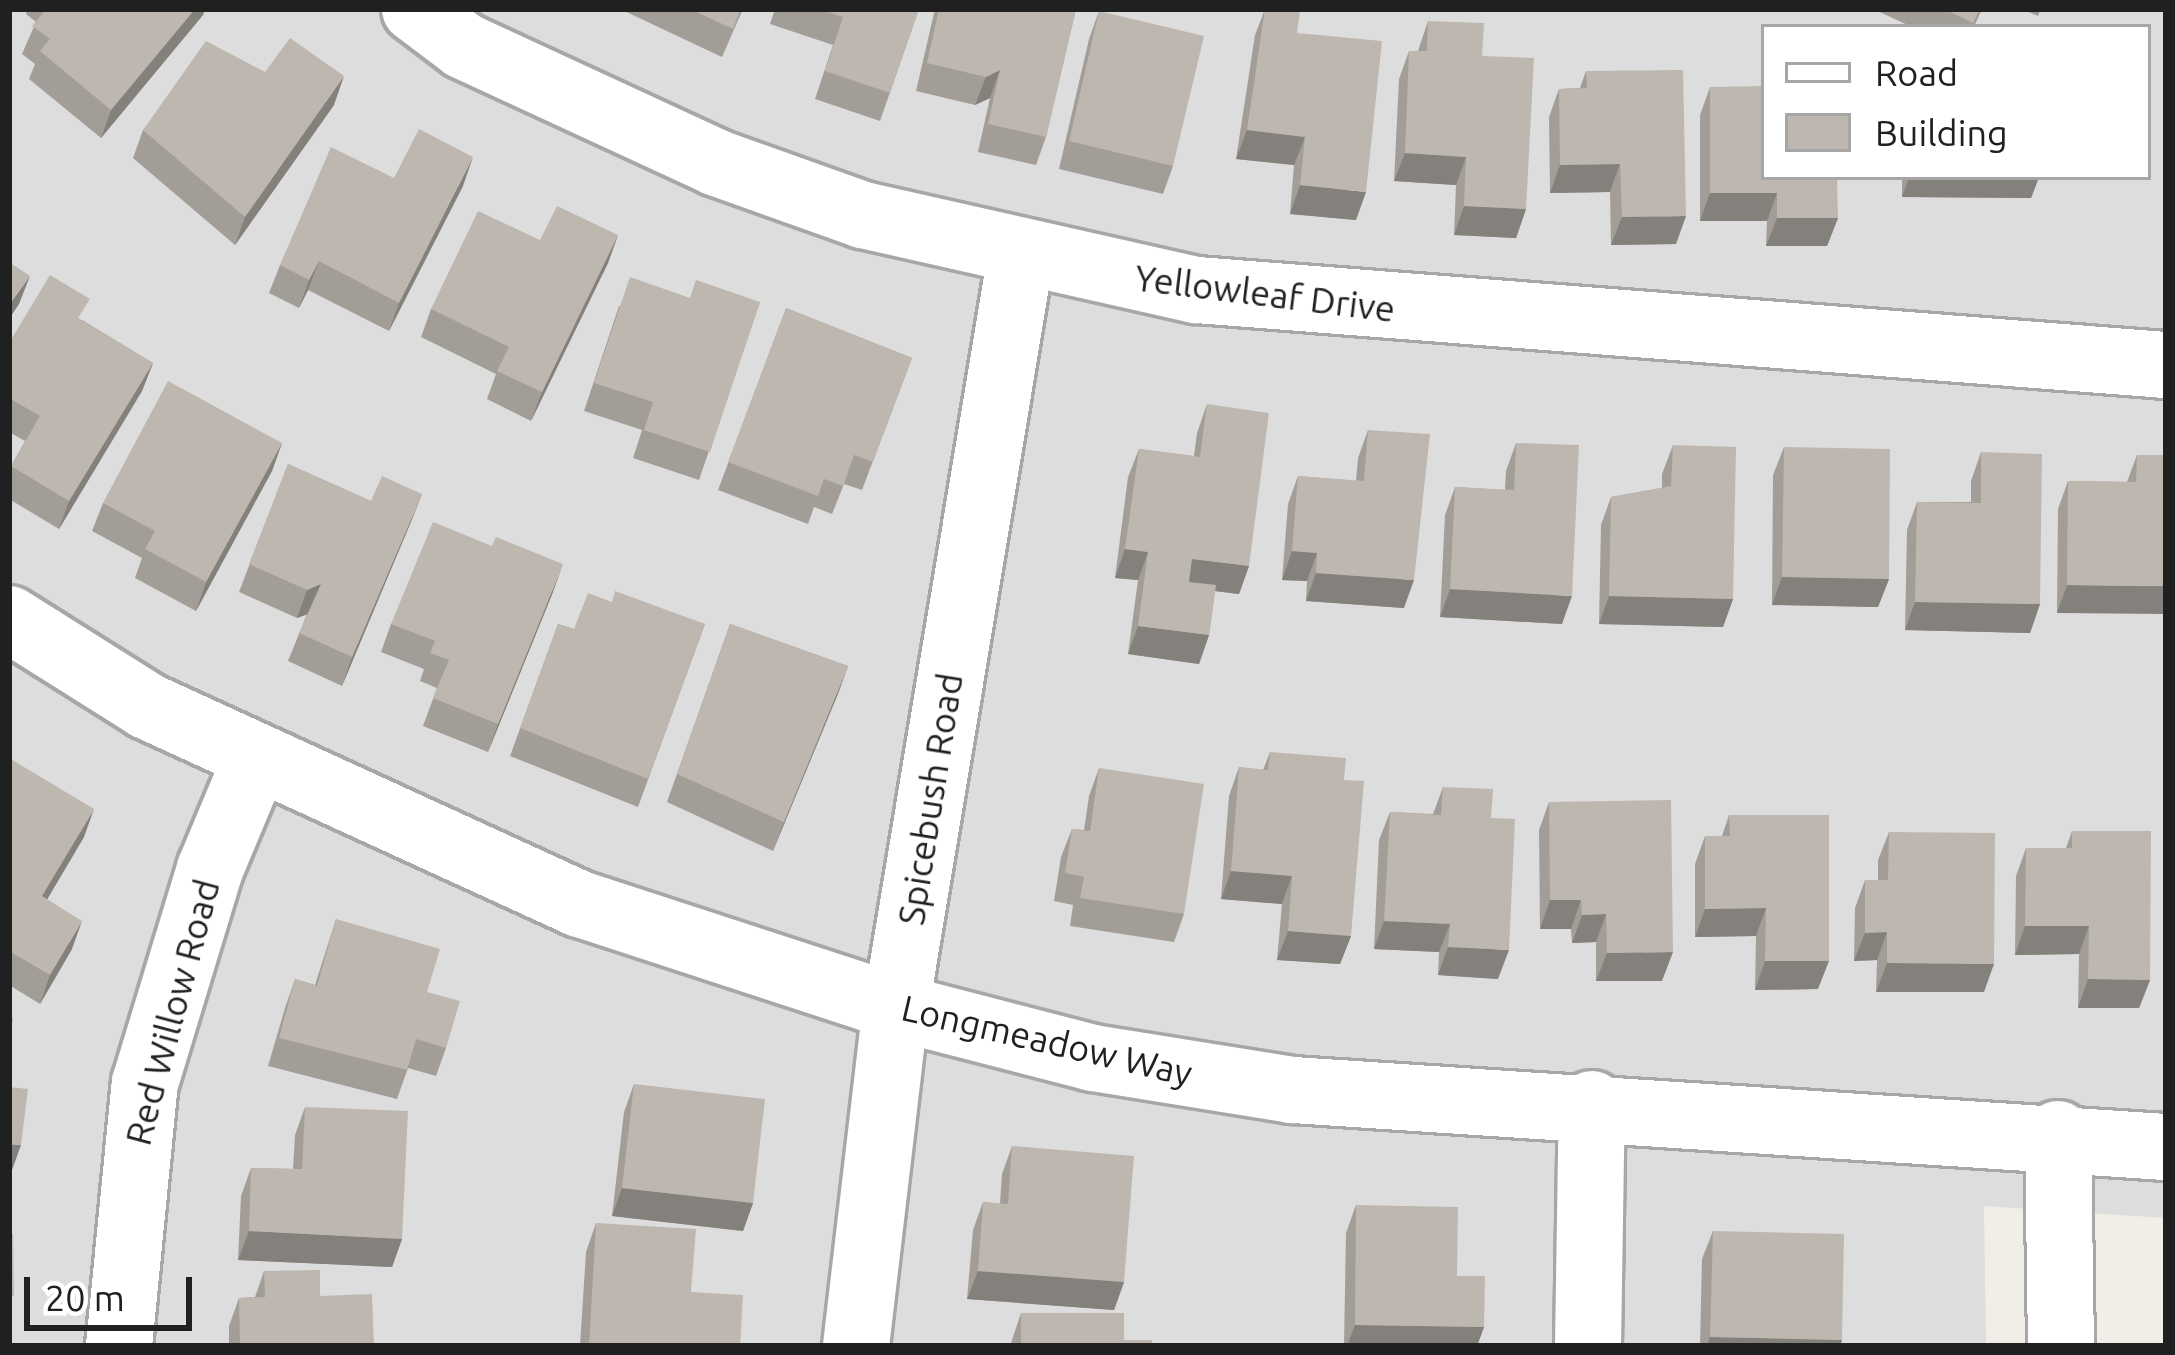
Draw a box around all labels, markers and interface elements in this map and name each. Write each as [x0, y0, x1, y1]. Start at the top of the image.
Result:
legend [1761, 24, 2151, 180]
text: Road [1875, 52, 1958, 93]
text: Building [1875, 112, 2008, 153]
street label: Yellowleaf Drive [1132, 256, 1398, 330]
street label: Spicebush Road [889, 670, 971, 928]
street label: Red Willow Road [116, 874, 228, 1150]
street label: Longmeadow Way [898, 986, 1196, 1094]
scale bar [30, 1253, 198, 1327]
text: 20 m [45, 1277, 125, 1318]

